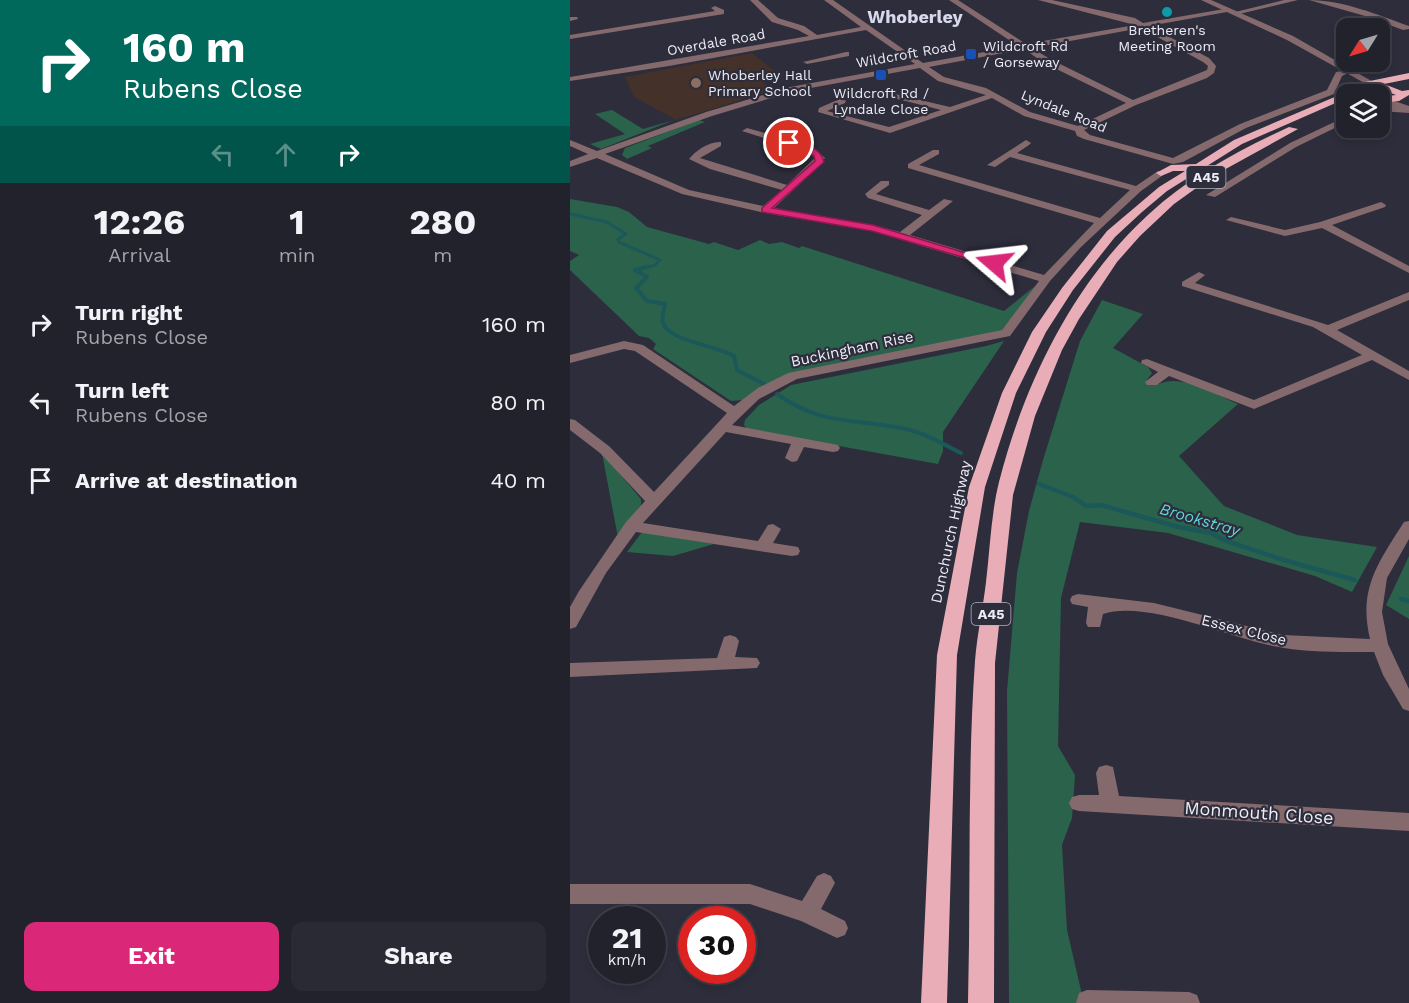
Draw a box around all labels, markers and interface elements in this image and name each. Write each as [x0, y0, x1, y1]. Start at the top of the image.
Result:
marker: Bretheren's Meeting Room [1160, 5, 1174, 19]
district label: Whoberley [867, 6, 964, 27]
north arrow [1336, 18, 1390, 72]
map controls [1336, 18, 1390, 138]
place label: Bretheren's Meeting Room [1118, 22, 1216, 54]
text: 160 m [123, 23, 246, 72]
icon: right [24, 24, 102, 102]
street label: Overdale Road [666, 25, 766, 59]
street label: Wildcroft Road [855, 37, 957, 71]
place label: Wildcroft Rd / Gorseway [983, 38, 1068, 70]
marker: Wildcroft Rd / Gorseway [964, 47, 978, 61]
place label: Whoberley Hall Primary School [708, 67, 812, 99]
marker: Wildcroft Rd / Lyndale Close [874, 68, 888, 82]
text: Rubens Close [123, 73, 303, 105]
marker: Whoberley Hall Primary School [689, 76, 703, 90]
button: layers [1336, 84, 1390, 138]
place label: Wildcroft Rd / Lyndale Close [833, 85, 929, 117]
street label: Lyndale Road [1019, 87, 1109, 135]
pin [763, 117, 814, 168]
icon: arrive [772, 126, 805, 159]
icon: left [206, 138, 239, 171]
icon: ahead [269, 138, 302, 171]
icon: right [332, 138, 365, 171]
road number: A45 [1186, 166, 1226, 188]
text: 12:26 [94, 201, 185, 243]
text: 1 [289, 201, 305, 243]
text: 280 [409, 201, 476, 243]
position arrow [962, 231, 1026, 295]
text: Arrival [108, 243, 171, 267]
text: min [279, 243, 316, 267]
text: m [433, 243, 452, 267]
text: Turn right [75, 300, 182, 325]
icon: right [24, 308, 57, 341]
text: 160 m [482, 312, 546, 337]
text: Rubens Close [75, 325, 208, 349]
street label: Buckingham Rise [789, 327, 915, 371]
text: Turn left [75, 378, 169, 403]
icon: left [24, 386, 57, 419]
text: 80 m [490, 390, 546, 415]
text: Rubens Close [75, 403, 208, 427]
street label: Dunchurch Highway [927, 459, 975, 605]
icon: arrive [24, 464, 57, 497]
text: Arrive at destination [75, 468, 298, 493]
text: 40 m [490, 468, 546, 493]
water label: Brookstray [1158, 499, 1243, 540]
road number: A45 [972, 603, 1010, 625]
street label: Essex Close [1200, 611, 1288, 649]
street label: Monmouth Close [1184, 797, 1334, 828]
speed limit sign: 30 [678, 906, 756, 984]
text: 21 [612, 920, 642, 955]
button: Exit [24, 922, 279, 991]
button: Share [291, 922, 546, 991]
text: km/h [608, 951, 646, 969]

